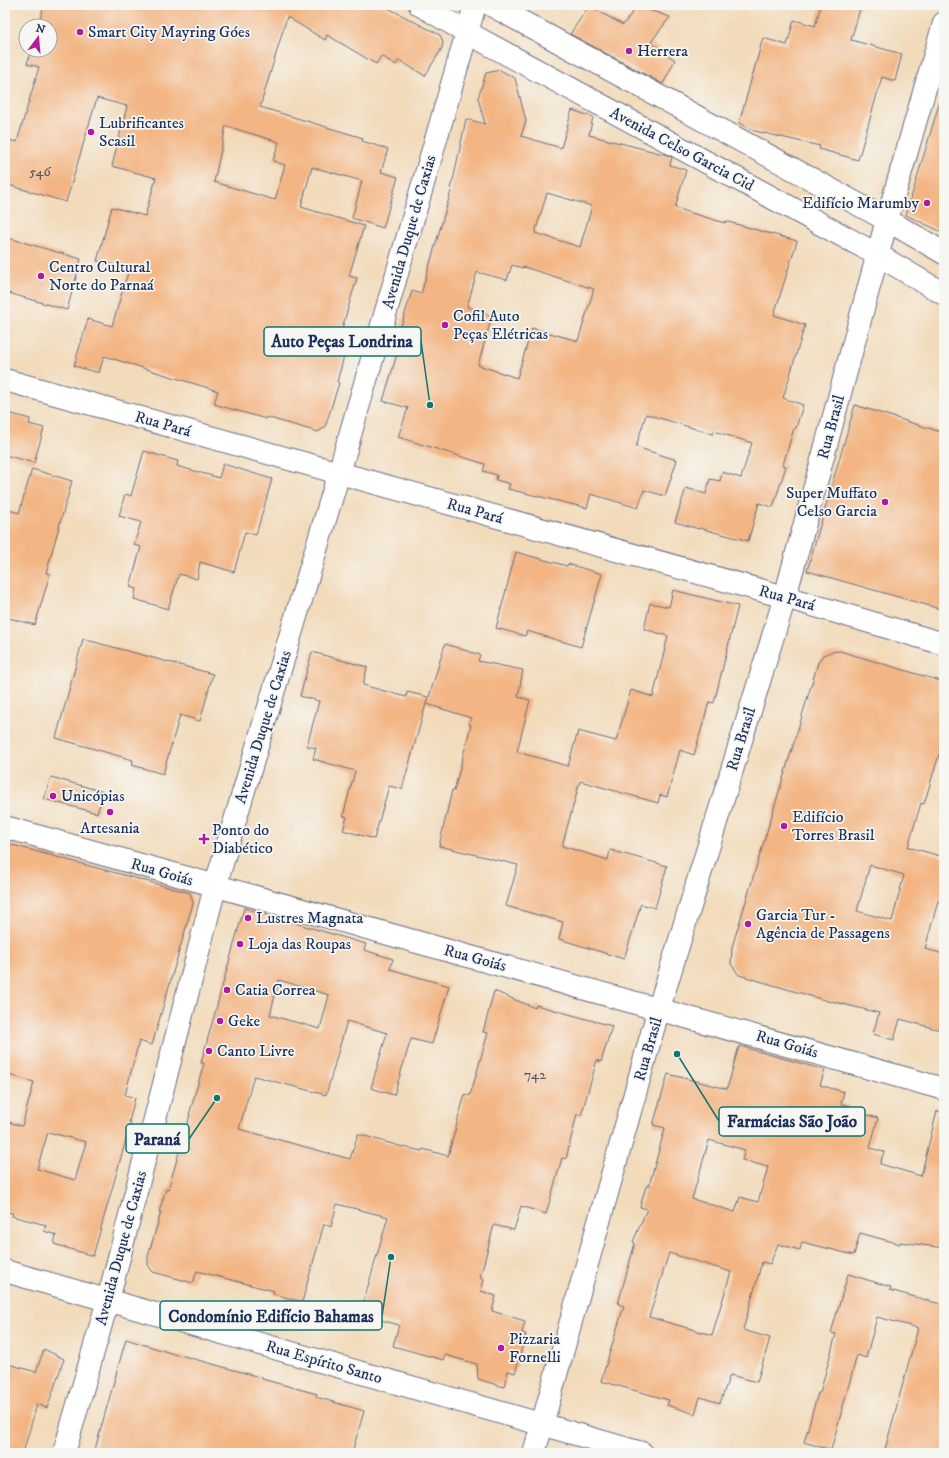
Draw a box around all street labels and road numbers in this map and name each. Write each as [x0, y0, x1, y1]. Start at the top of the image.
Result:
street label: Avenida Celso Garcia Cid [606, 102, 758, 196]
street label: Avenida Duque de Caxias [377, 153, 441, 311]
street label: Rua Brasil [813, 393, 849, 461]
street label: Rua Pará [133, 406, 194, 442]
street label: Rua Pará [445, 493, 506, 529]
street label: Rua Pará [757, 580, 818, 616]
street label: Avenida Duque de Caxias [230, 648, 296, 806]
street label: Rua Brasil [722, 704, 760, 773]
street label: Rua Goiás [129, 854, 195, 890]
street label: Rua Goiás [442, 940, 508, 976]
street label: Rua Brasil [629, 1014, 667, 1083]
street label: Rua Goiás [754, 1026, 820, 1062]
street label: Avenida Duque de Caxias [91, 1169, 151, 1327]
street label: Rua Espírito Santo [264, 1336, 385, 1388]

